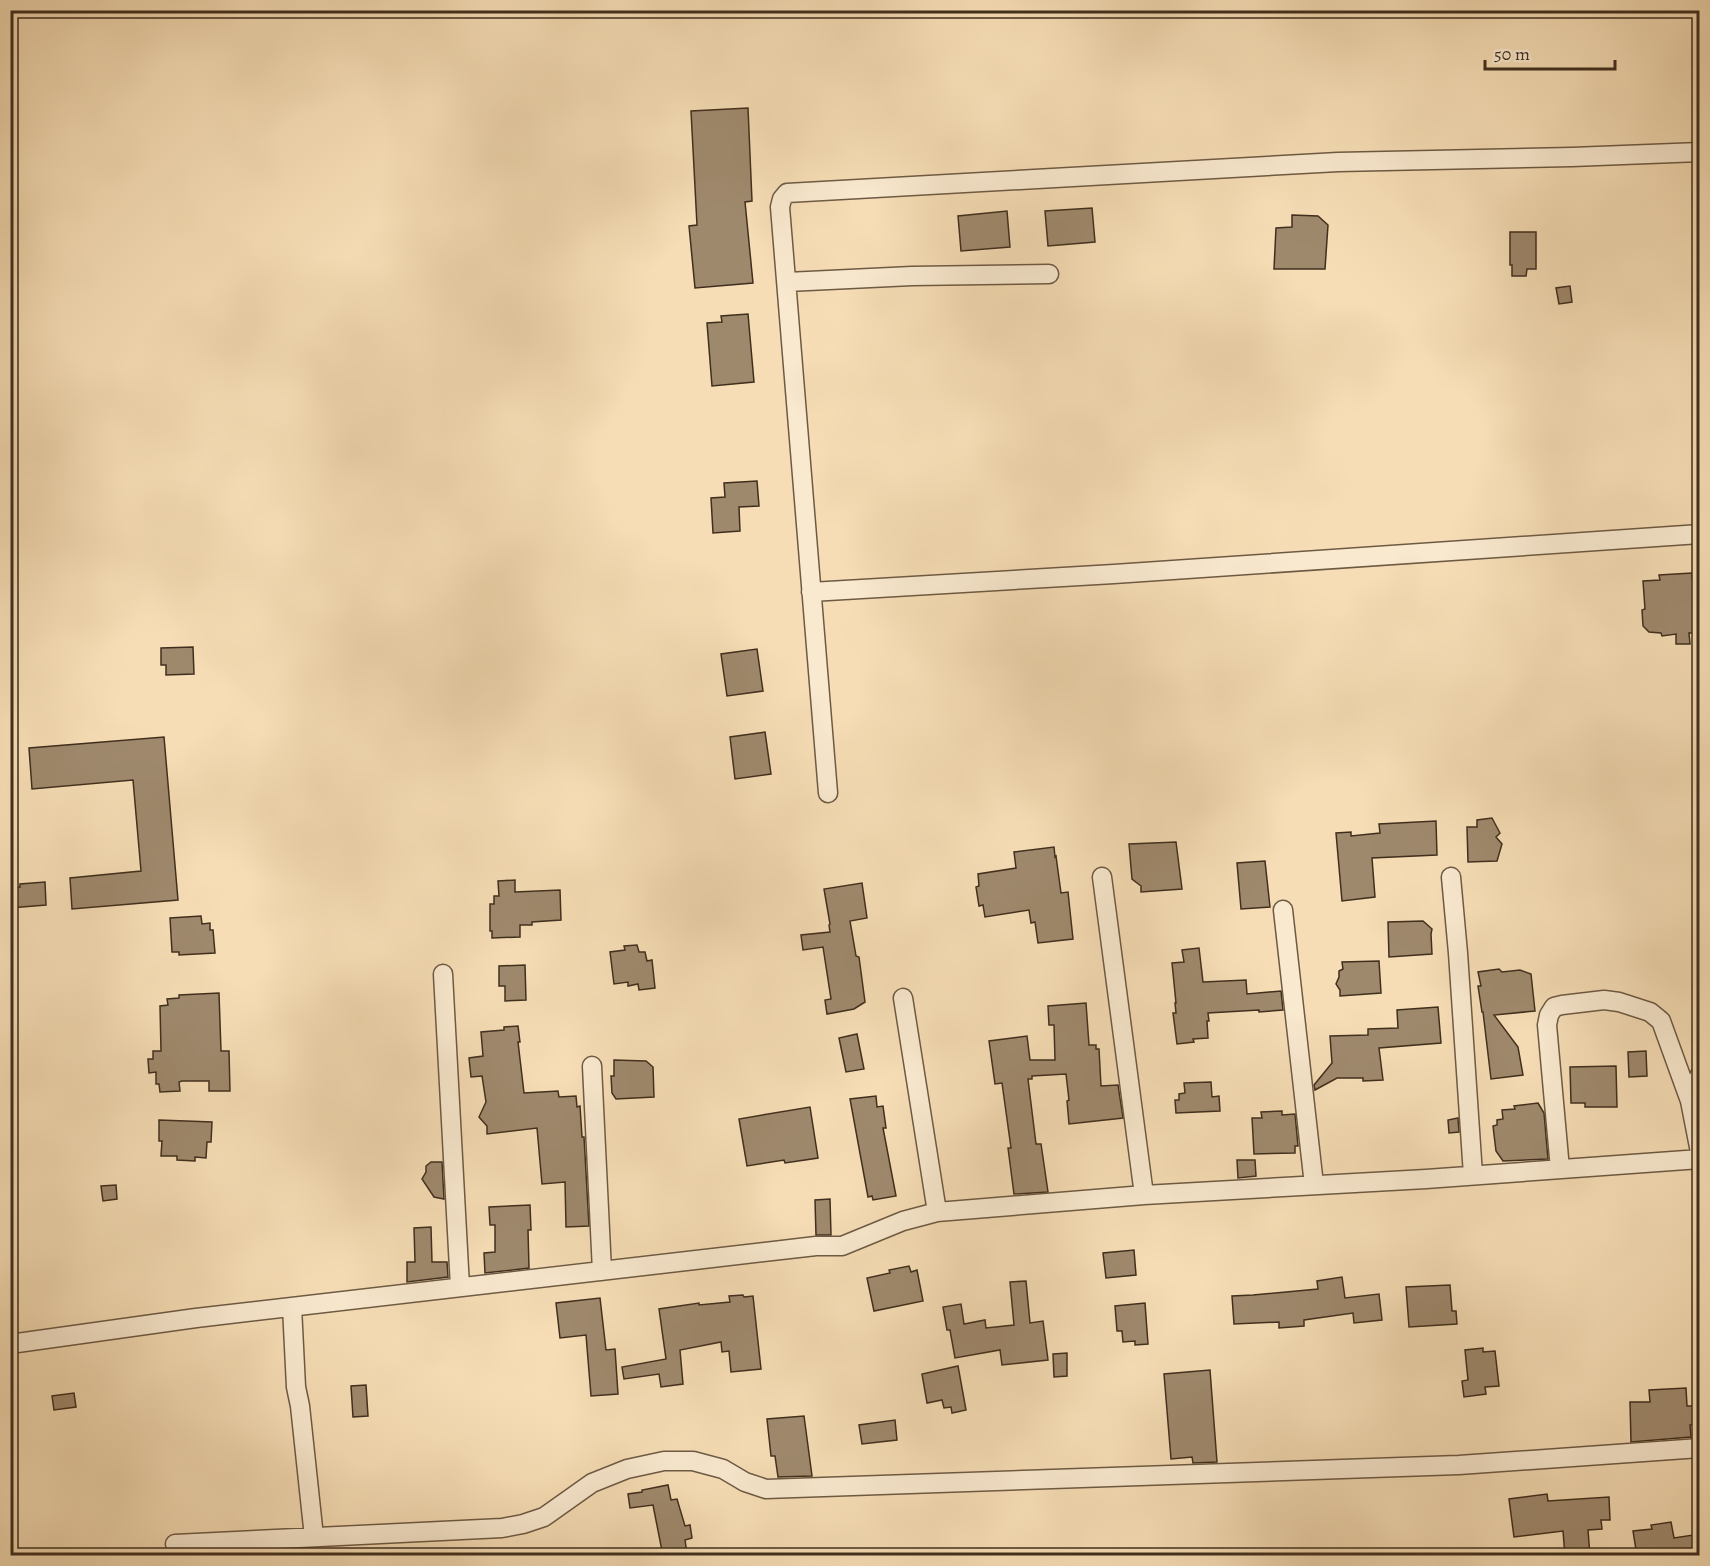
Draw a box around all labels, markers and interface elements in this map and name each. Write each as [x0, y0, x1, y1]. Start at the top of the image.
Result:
scale bar [1485, 33, 1616, 71]
text: 50 m [1494, 42, 1530, 66]

